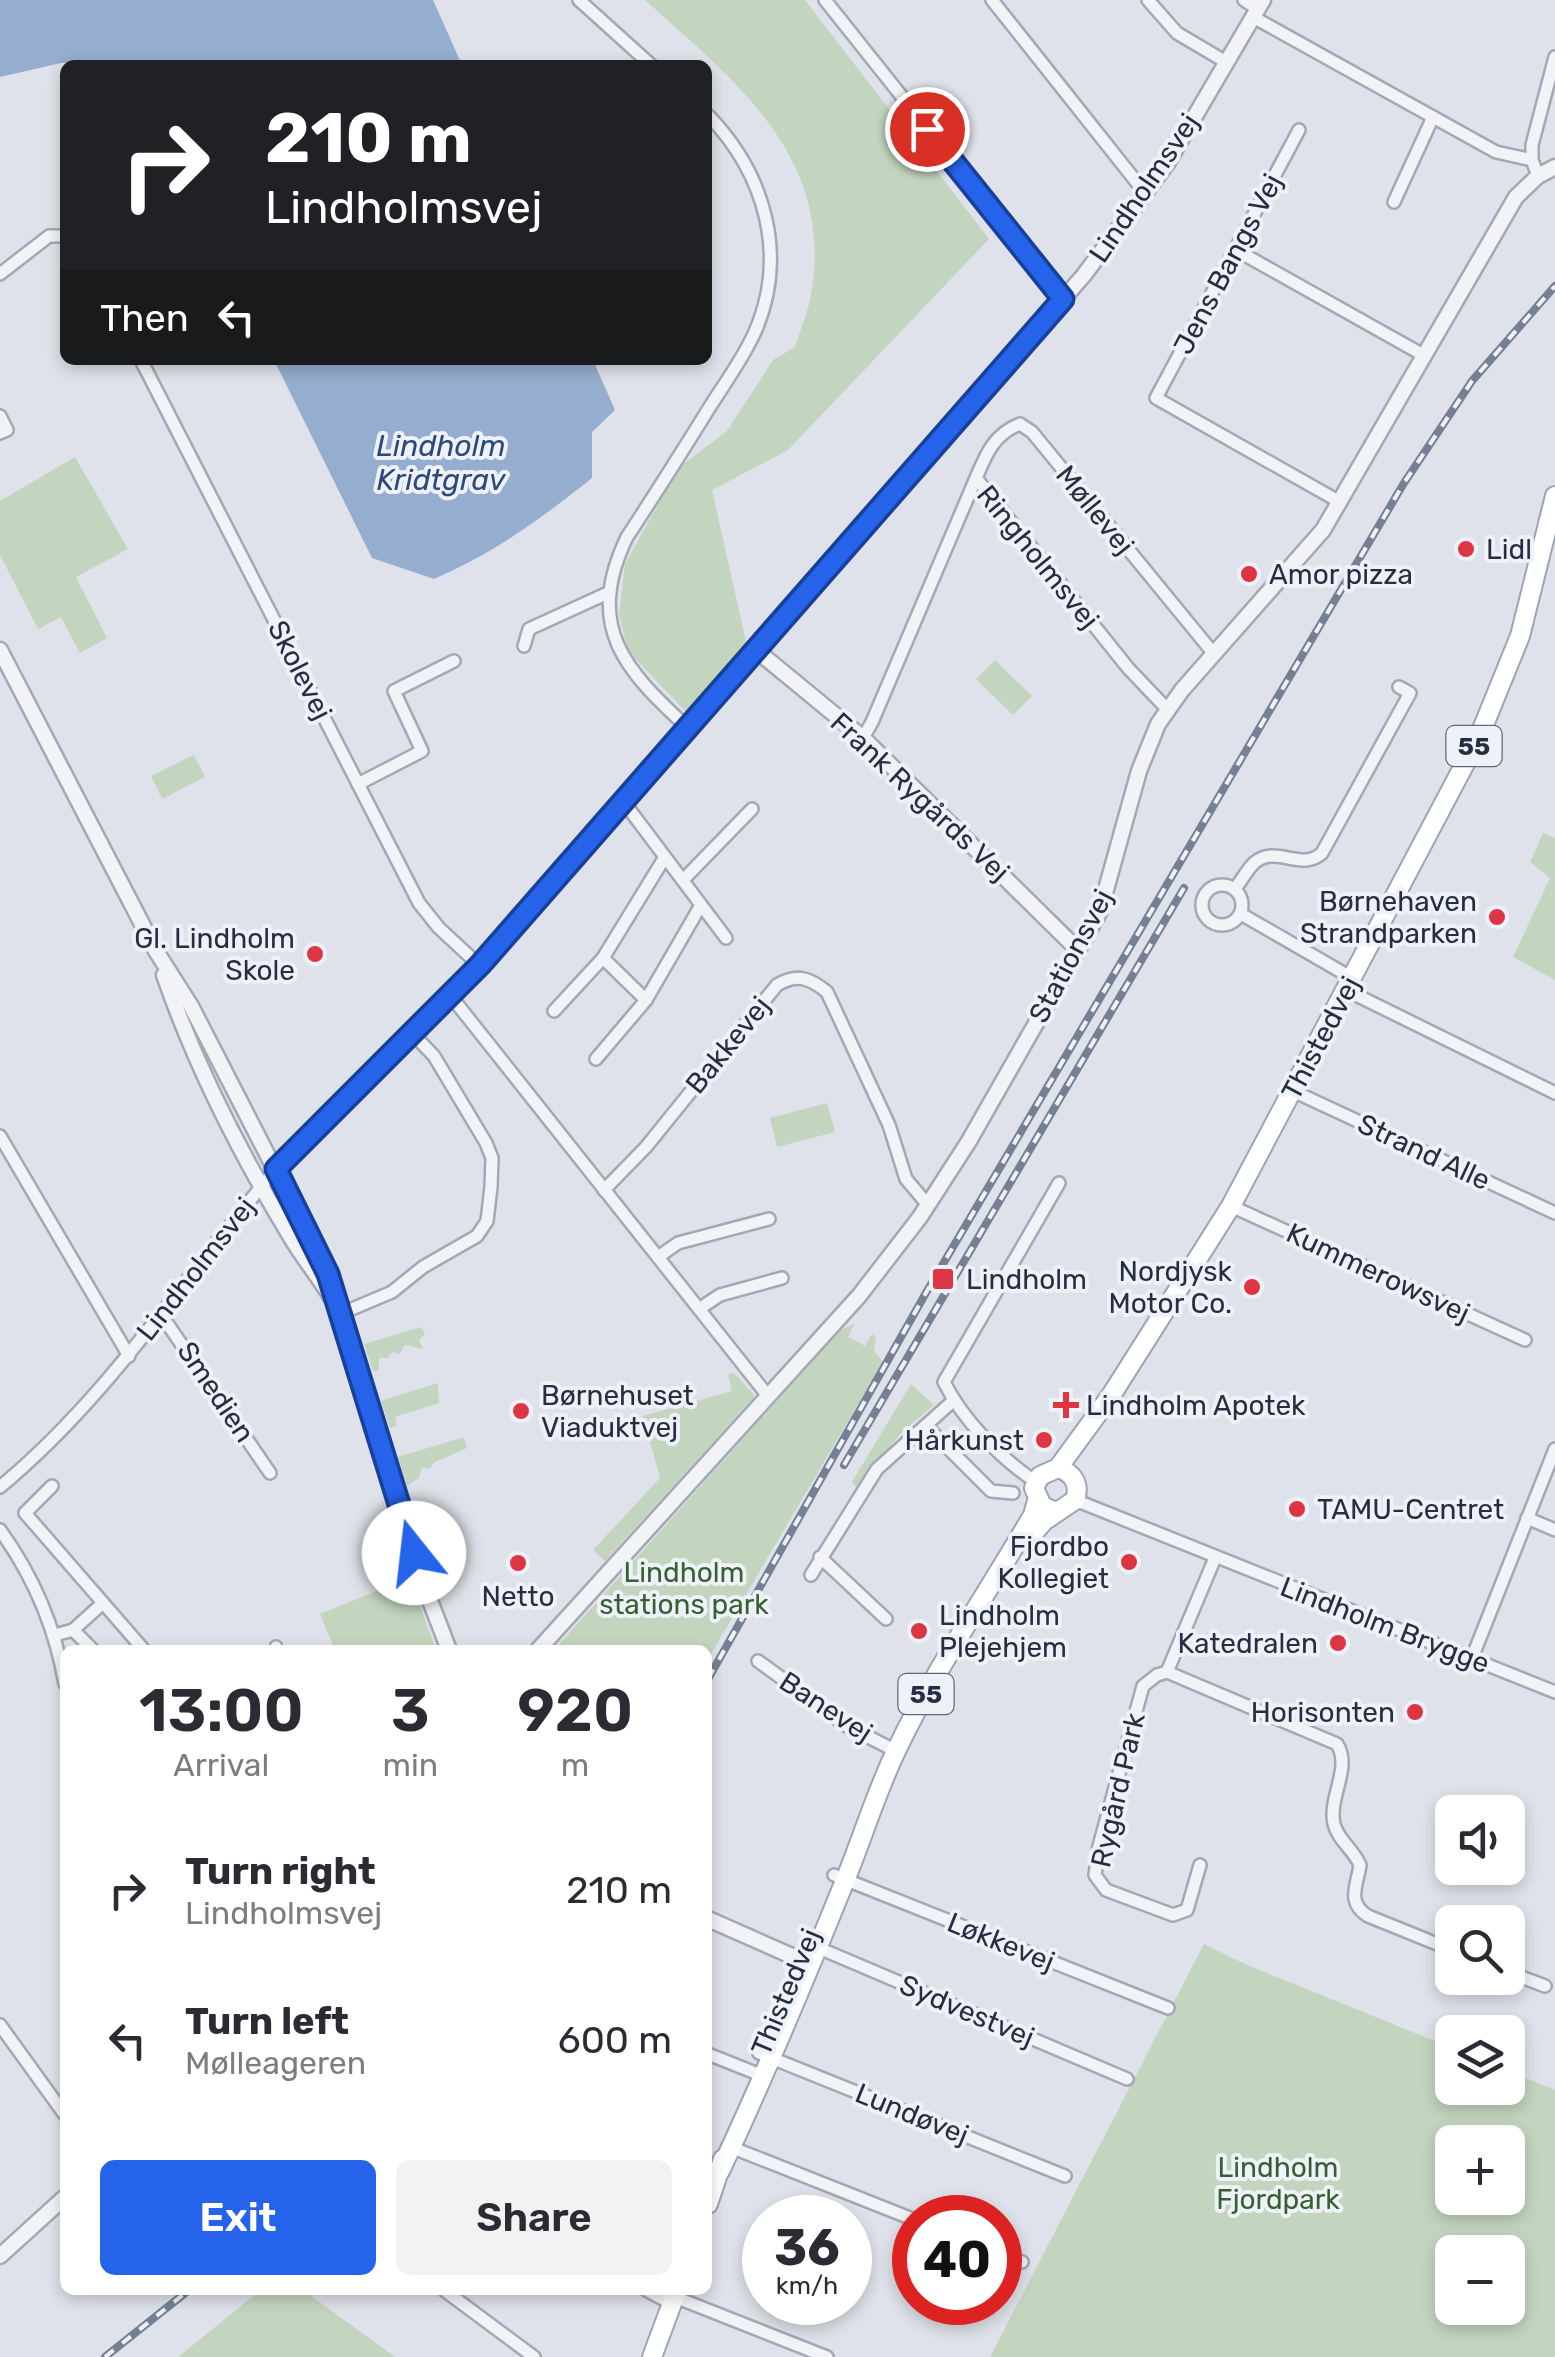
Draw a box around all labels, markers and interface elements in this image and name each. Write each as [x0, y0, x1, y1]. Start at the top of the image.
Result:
pin [885, 87, 970, 172]
text: 210 m [265, 97, 472, 180]
icon: right [100, 100, 230, 230]
icon: arrive [900, 102, 955, 157]
street label: Lindholmsvej [1082, 107, 1206, 269]
street label: Jens Bangs Vej [1167, 168, 1289, 360]
text: Lindholmsvej [265, 181, 542, 234]
icon: left [209, 290, 264, 345]
text: Then [100, 295, 189, 341]
water label: Lindholm Kridtgrav [376, 428, 507, 498]
street label: Møllevej [1049, 459, 1141, 561]
street label: Ringholmsvej [970, 479, 1106, 635]
place label: Lidl [1486, 533, 1532, 566]
marker: Lidl [1455, 538, 1477, 560]
place label: Amor pizza [1269, 558, 1413, 591]
marker: Amor pizza [1238, 563, 1260, 585]
street label: Skolevej [261, 615, 339, 725]
street label: Frank Rygårds Vej [824, 706, 1016, 888]
road number: 55 [1446, 726, 1502, 766]
street label: Stationsvej [1022, 884, 1120, 1028]
place label: Børnehaven Strandparken [1300, 885, 1477, 950]
marker: Børnehaven Strandparken [1486, 906, 1508, 928]
place label: Gl. Lindholm Skole [134, 922, 295, 987]
marker: Gl. Lindholm Skole [304, 943, 326, 965]
street label: Thistedvej [1275, 971, 1367, 1105]
street label: Bakkevej [679, 990, 777, 1100]
street label: Strand Alle [1353, 1107, 1495, 1197]
street label: Lindholmsvej [130, 1191, 262, 1347]
street label: Kummerowsvej [1281, 1216, 1475, 1330]
place label: Nordjysk Motor Co. [1108, 1255, 1233, 1320]
place label: Lindholm [966, 1263, 1087, 1296]
marker: Lindholm [930, 1266, 956, 1292]
marker: Nordjysk Motor Co. [1241, 1276, 1263, 1298]
street label: Smedien [170, 1335, 262, 1449]
place label: Børnehuset Viaduktvej [541, 1379, 694, 1444]
place label: Lindholm Apotek [1086, 1389, 1306, 1422]
marker: Lindholm Apotek [1055, 1394, 1077, 1416]
marker: Børnehuset Viaduktvej [510, 1400, 532, 1422]
place label: Hårkunst [904, 1424, 1024, 1457]
marker: Hårkunst [1033, 1429, 1055, 1451]
place label: TAMU-Centret [1317, 1493, 1504, 1526]
marker: TAMU-Centret [1286, 1498, 1308, 1520]
position arrow [362, 1501, 466, 1605]
place label: Fjordbo Kollegiet [998, 1530, 1109, 1595]
marker: Fjordbo Kollegiet [1118, 1551, 1140, 1573]
marker: Netto [507, 1552, 529, 1574]
park label: Lindholm stations park [599, 1556, 769, 1621]
street label: Lindholm Brygge [1276, 1570, 1494, 1680]
place label: Netto [481, 1580, 555, 1613]
place label: Lindholm Plejehjem [939, 1599, 1067, 1664]
marker: Lindholm Plejehjem [908, 1620, 930, 1642]
place label: Katedralen [1177, 1627, 1318, 1660]
marker: Katedralen [1327, 1632, 1349, 1654]
street label: Banevej [773, 1665, 879, 1749]
road number: 55 [898, 1674, 954, 1714]
text: 13:00 [139, 1675, 304, 1746]
text: 3 [391, 1675, 430, 1746]
text: 920 [517, 1675, 633, 1746]
place label: Horisonten [1251, 1696, 1395, 1729]
marker: Horisonten [1404, 1701, 1426, 1723]
street label: Rygård Park [1084, 1709, 1152, 1870]
text: Arrival [173, 1746, 269, 1784]
text: min [383, 1746, 438, 1784]
text: m [561, 1746, 589, 1784]
map controls [1435, 1795, 1525, 2325]
button: sound [1435, 1795, 1525, 1885]
text: Turn right [185, 1848, 376, 1894]
icon: right [100, 1863, 155, 1918]
text: 210 m [566, 1867, 672, 1913]
text: Lindholmsvej [185, 1894, 382, 1932]
button: search [1435, 1905, 1525, 1995]
street label: Løkkevej [943, 1906, 1059, 1978]
street label: Thistedvej [744, 1924, 828, 2060]
street label: Sydvestvej [895, 1968, 1039, 2054]
text: Turn left [185, 1998, 349, 2044]
icon: left [100, 2013, 155, 2068]
button: layers [1435, 2015, 1525, 2105]
text: 600 m [558, 2017, 672, 2063]
text: Mølleageren [185, 2044, 366, 2082]
street label: Lundøvej [851, 2076, 973, 2152]
button: + [1435, 2125, 1525, 2215]
park label: Lindholm Fjordpark [1216, 2151, 1340, 2216]
button: Exit [100, 2160, 376, 2275]
button: Share [396, 2160, 672, 2275]
speed limit sign: 40 [892, 2195, 1022, 2325]
text: 36 [774, 2218, 840, 2278]
button: − [1435, 2235, 1525, 2325]
text: km/h [776, 2271, 838, 2300]

